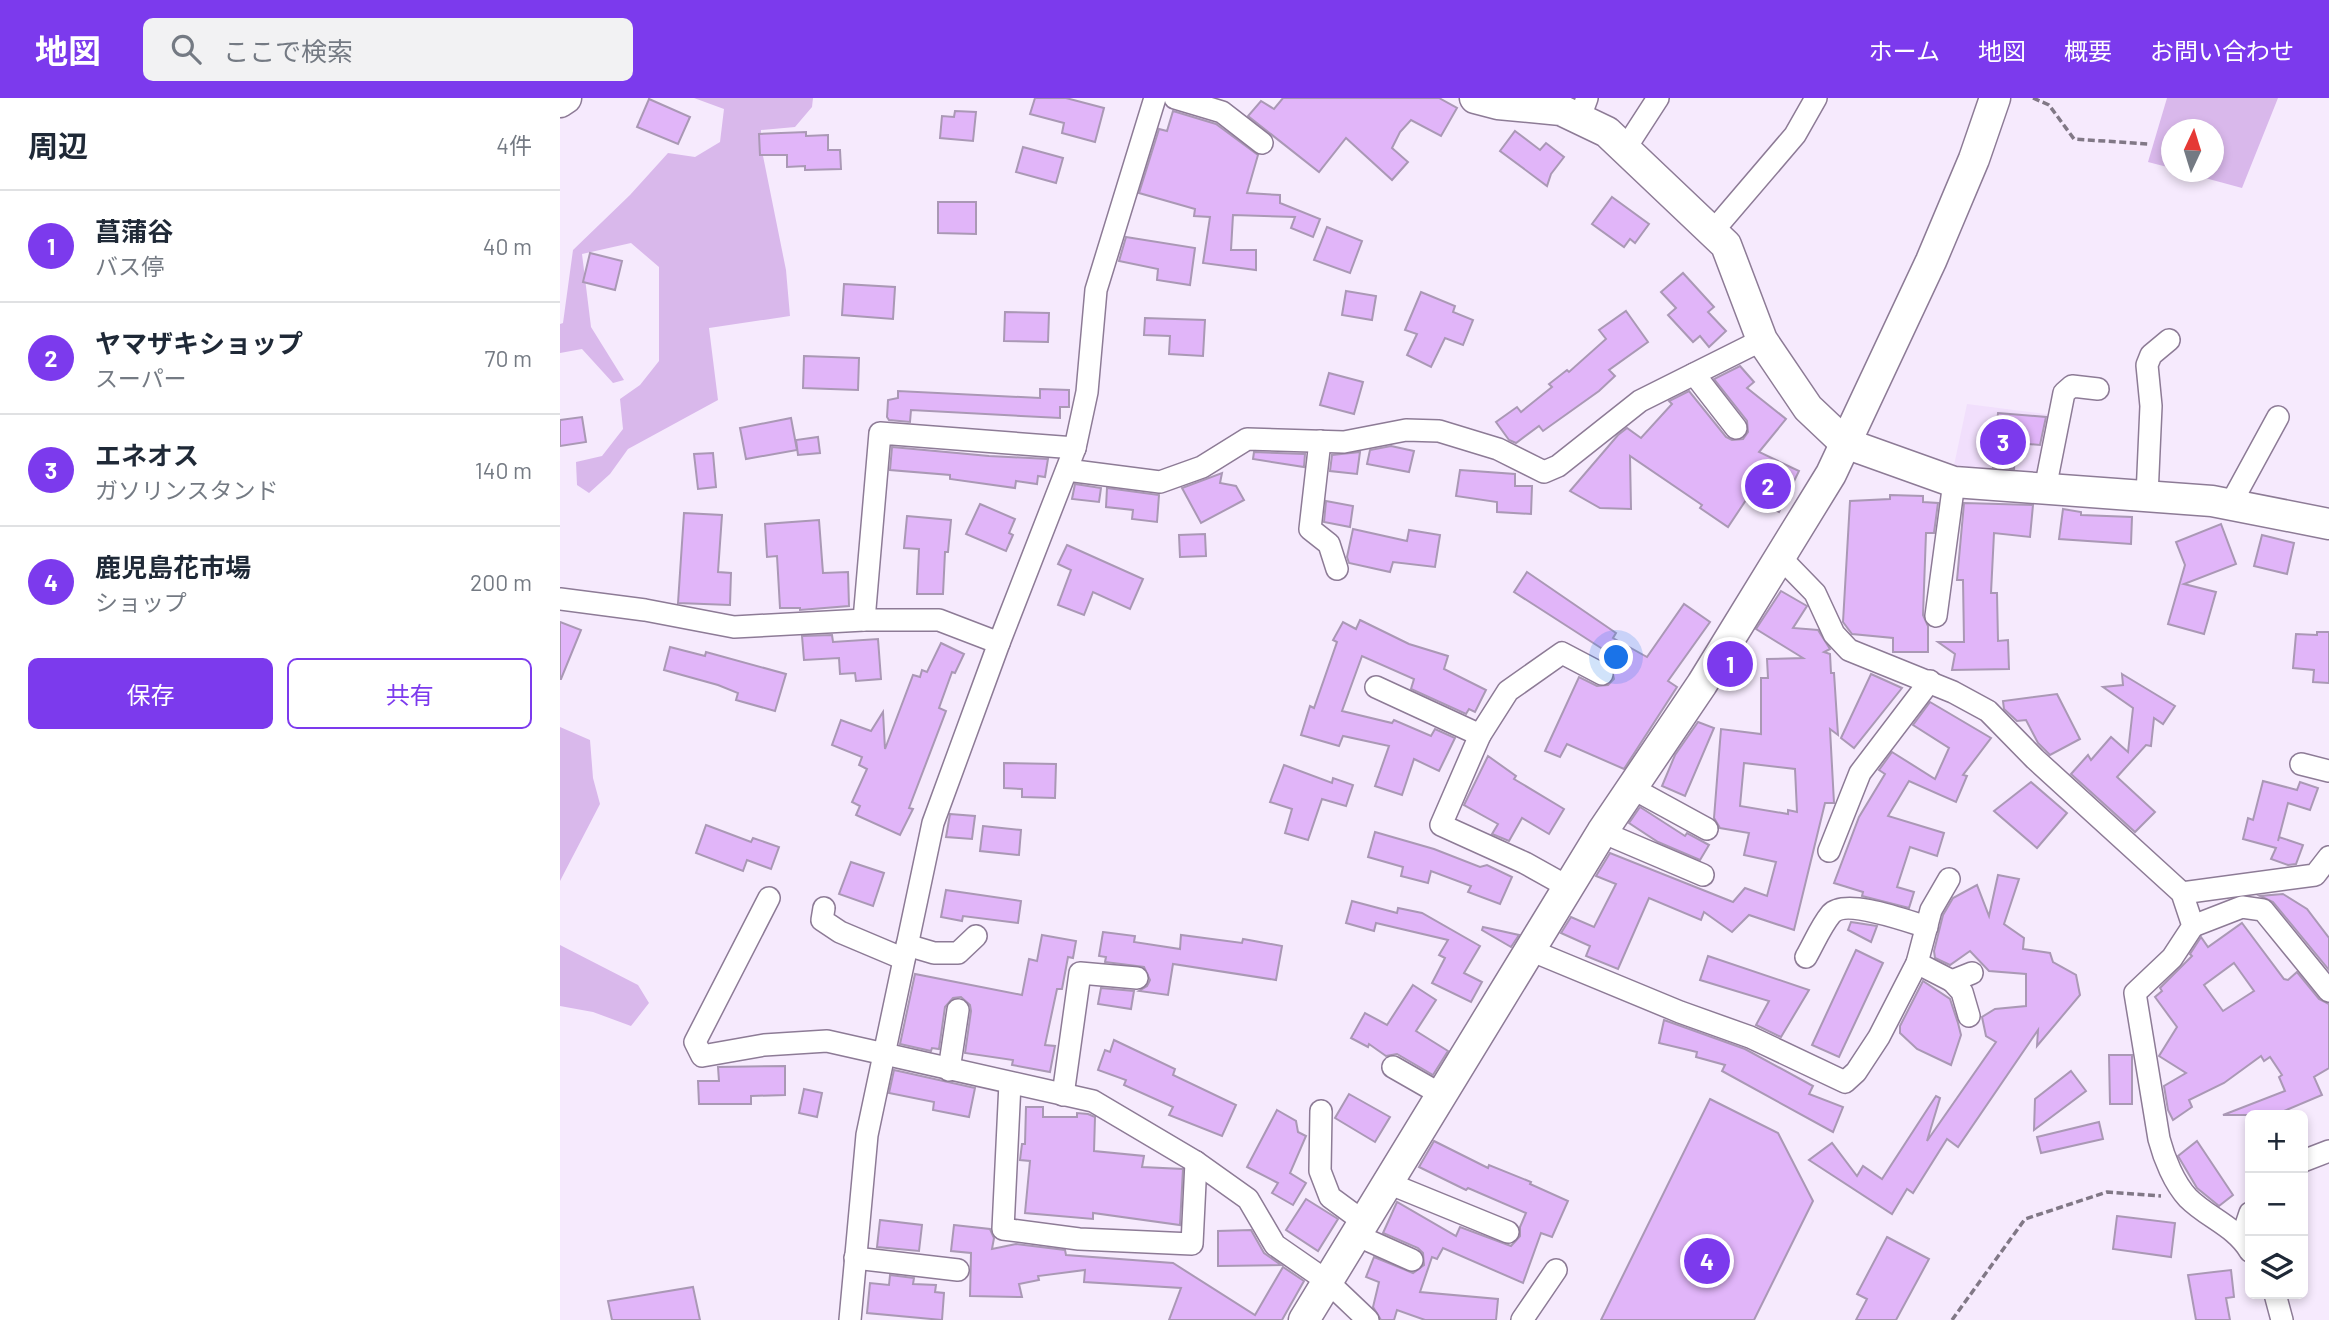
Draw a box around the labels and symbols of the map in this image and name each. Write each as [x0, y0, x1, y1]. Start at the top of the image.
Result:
north arrow [2161, 119, 2224, 182]
pin: 3 [1980, 416, 2026, 468]
pin: 2 [1745, 460, 1791, 512]
pin: 1 [1707, 638, 1753, 690]
your location [1599, 640, 1633, 674]
pin: 4 [1684, 1235, 1730, 1287]

